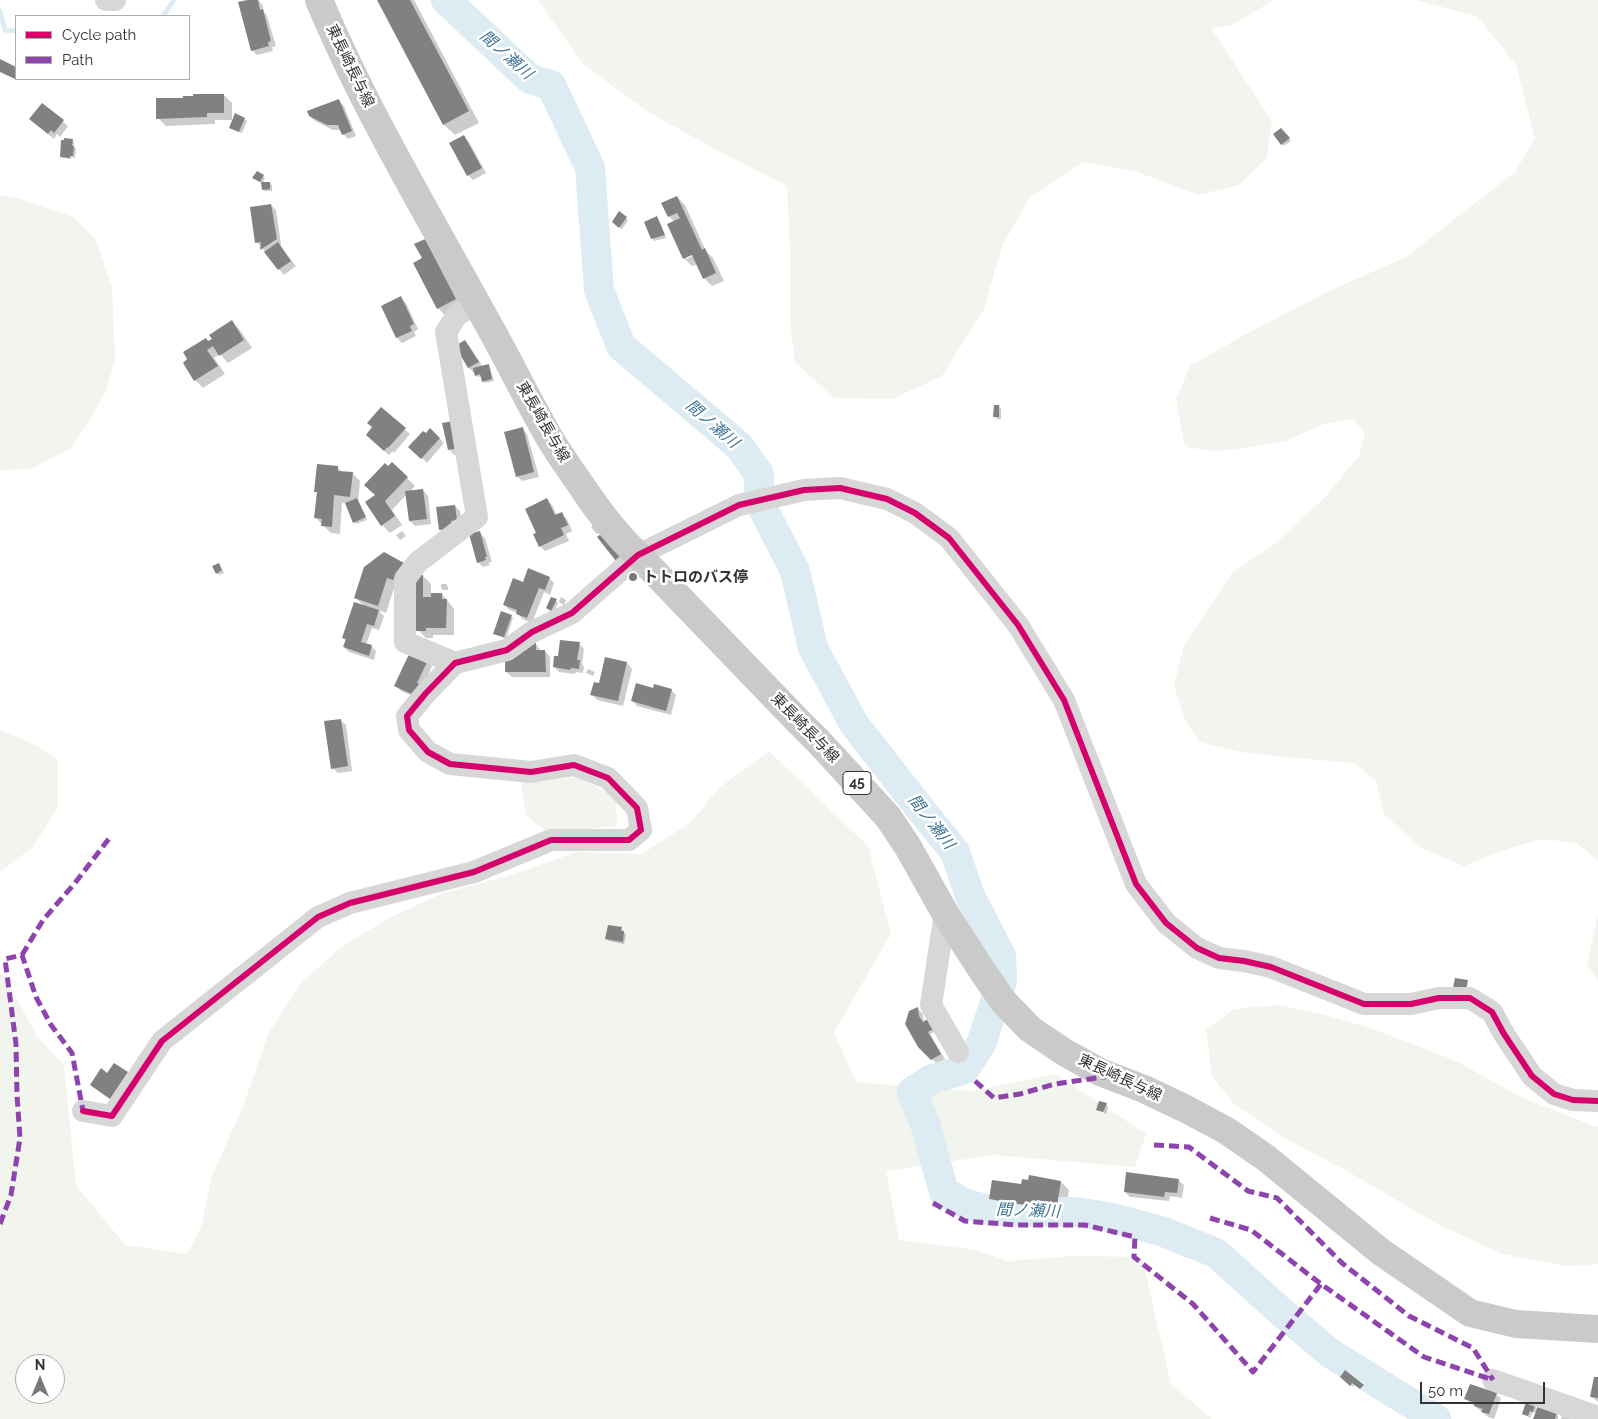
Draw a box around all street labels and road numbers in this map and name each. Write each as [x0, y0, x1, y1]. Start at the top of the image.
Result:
street label: 東長崎長与線 [322, 22, 378, 110]
street label: 東長崎長与線 [513, 379, 573, 465]
street label: 東長崎長与線 [767, 689, 843, 767]
road number: 45 [843, 771, 871, 794]
street label: 東長崎長与線 [1075, 1051, 1165, 1105]

